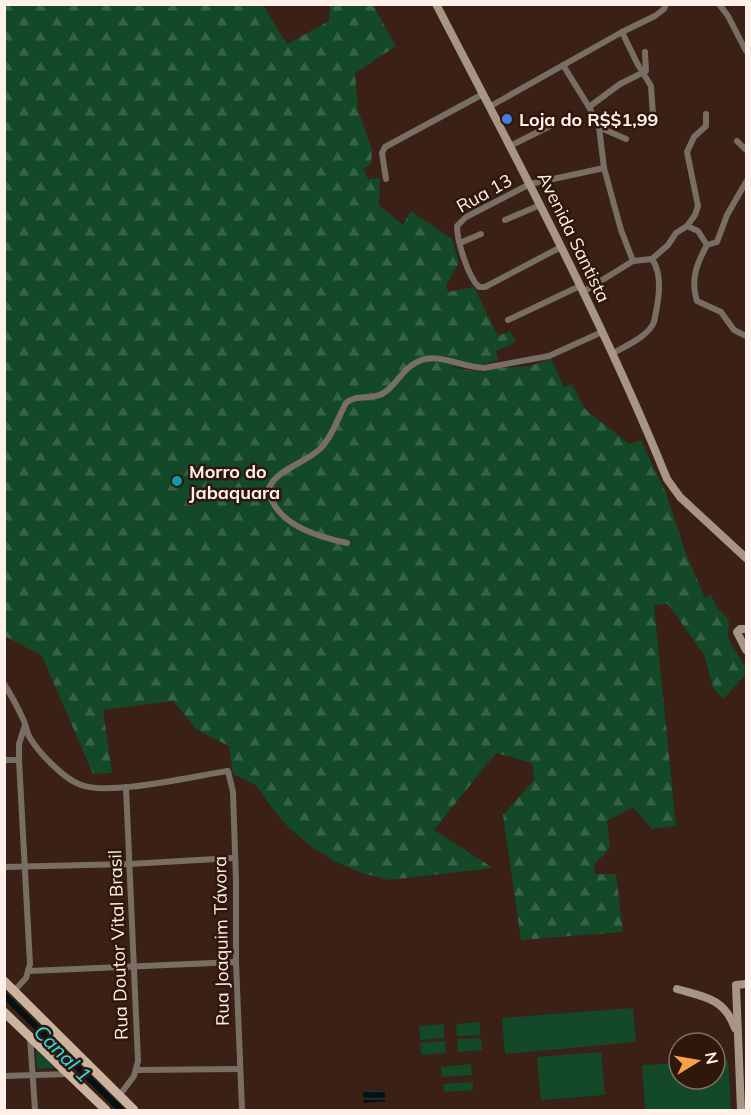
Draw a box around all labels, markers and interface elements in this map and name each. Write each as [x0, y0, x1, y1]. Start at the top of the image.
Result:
place label: Loja do R$$1,99 [519, 108, 658, 131]
marker: Loja do R$$1,99 [500, 112, 514, 126]
street label: Rua 13 [452, 168, 516, 218]
street label: Avenida Santista [532, 168, 616, 306]
place label: Morro do Jabaquara [189, 460, 280, 504]
marker: Morro do Jabaquara [170, 474, 184, 488]
street label: Rua Doutor Vital Brasil [103, 850, 133, 1040]
street label: Rua Joaquim Távora [208, 856, 234, 1026]
water label: Canal 1 [29, 1019, 97, 1087]
north arrow [667, 1031, 727, 1091]
text: N [701, 1050, 723, 1066]

